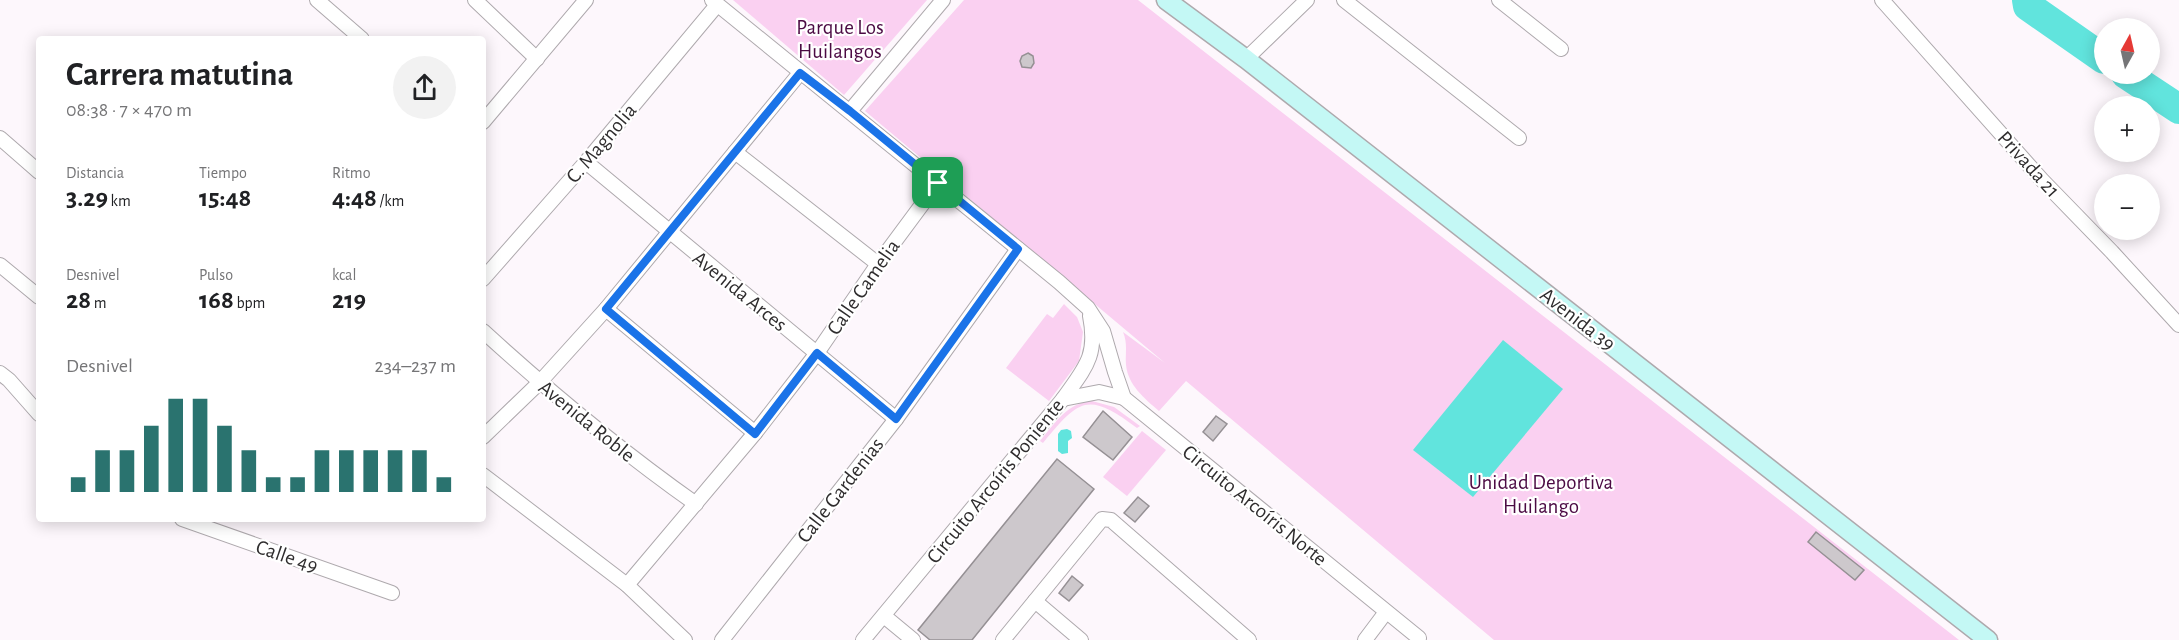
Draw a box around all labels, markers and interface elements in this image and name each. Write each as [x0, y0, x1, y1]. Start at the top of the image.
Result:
park label: Parque Los Huilangos [796, 17, 884, 62]
north arrow [2094, 18, 2160, 84]
map controls [2094, 18, 2160, 240]
button: share [393, 56, 456, 119]
text: Carrera matutina [66, 59, 293, 92]
button: + [2094, 96, 2160, 162]
street label: C. Magnolia [562, 99, 641, 187]
text: 08:38 · 7 × 470 m [66, 100, 192, 120]
street label: Privada 21 [1994, 127, 2064, 202]
pin [912, 157, 963, 208]
text: Distancia [66, 165, 124, 181]
text: Tiempo [199, 165, 247, 181]
text: Ritmo [332, 165, 371, 181]
icon: arrive [921, 166, 954, 199]
button: − [2094, 174, 2160, 240]
text: 3.29 [66, 185, 108, 211]
text: 15:48 [199, 185, 251, 211]
text: 4:48 [332, 185, 377, 211]
text: km [108, 193, 131, 209]
text: /km [377, 193, 404, 209]
street label: Calle Camelia [823, 236, 904, 339]
street label: Avenida Arces [689, 247, 791, 335]
text: Desnivel [66, 267, 120, 283]
text: Pulso [199, 267, 233, 283]
text: kcal [332, 267, 356, 283]
street label: Avenida 39 [1536, 284, 1619, 355]
text: 28 [66, 287, 91, 313]
text: 168 [199, 287, 234, 313]
text: 219 [332, 287, 366, 313]
text: m [91, 295, 107, 311]
text: bpm [234, 295, 265, 311]
text: Desnivel [66, 356, 133, 376]
text: 234–237 m [375, 356, 456, 376]
street label: Avenida Roble [535, 376, 639, 466]
street label: Circuito Arcoíris Poniente [923, 395, 1068, 567]
street label: Calle Gardenias [793, 434, 888, 547]
street label: Circuito Arcoíris Norte [1179, 441, 1331, 570]
park label: Unidad Deportiva Huilango [1469, 472, 1613, 517]
street label: Calle 49 [253, 536, 321, 577]

